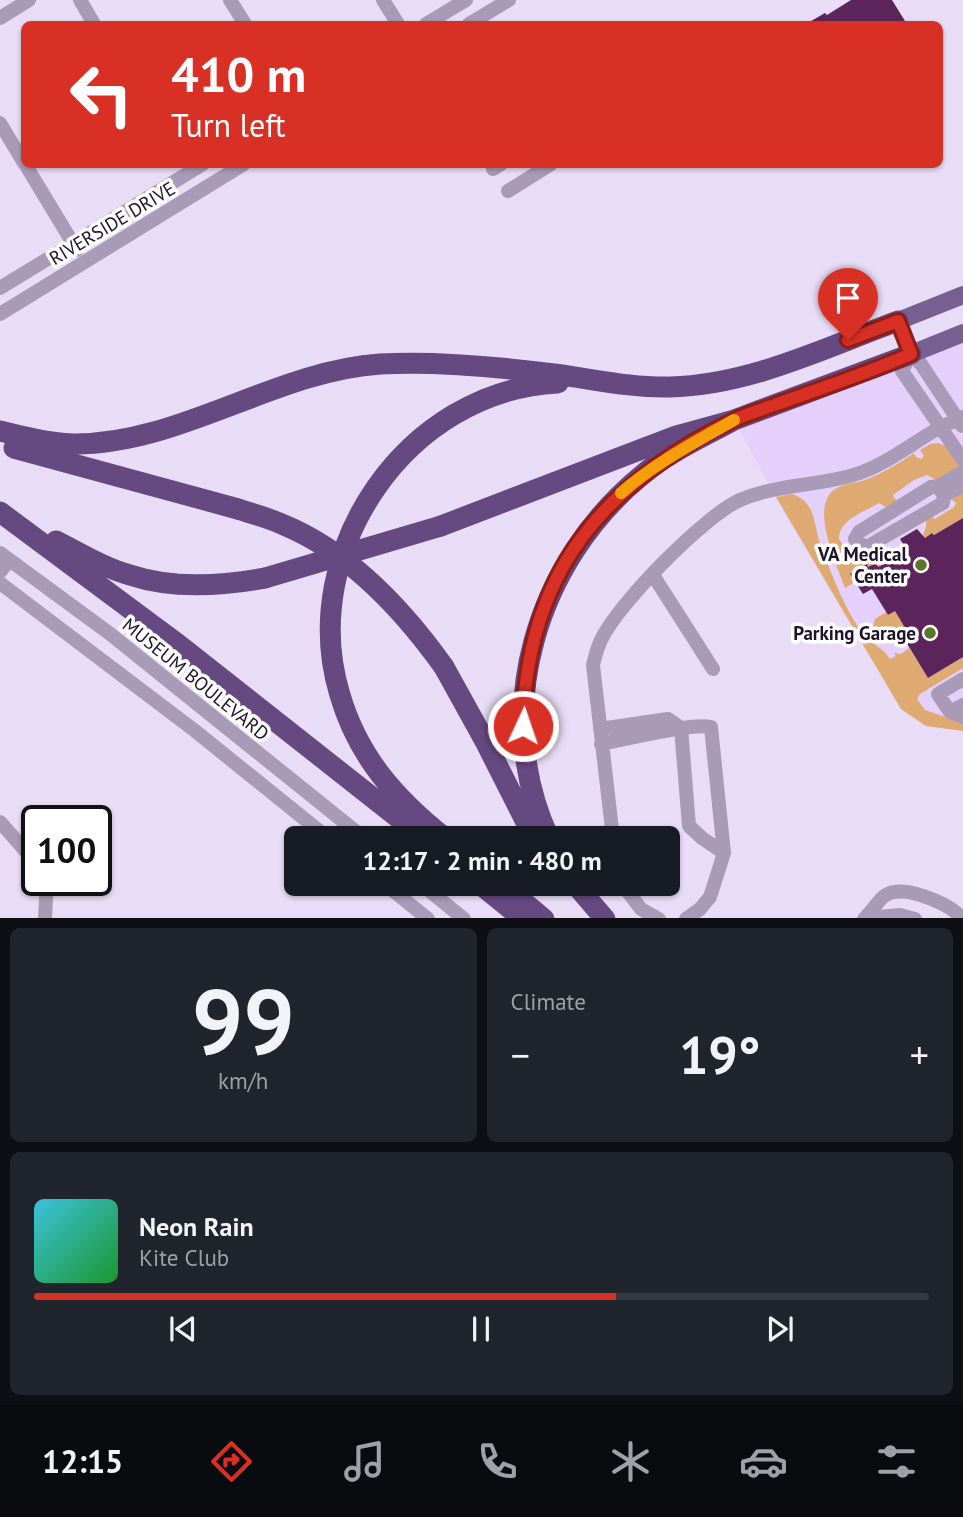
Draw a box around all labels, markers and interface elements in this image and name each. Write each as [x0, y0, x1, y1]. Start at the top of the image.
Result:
text: 410 m [171, 42, 306, 106]
icon: left [56, 49, 147, 140]
text: Turn left [171, 104, 286, 146]
street label: RIVERSIDE DRIVE [45, 176, 179, 270]
pin [818, 268, 878, 340]
icon: arrive [829, 279, 867, 317]
place label: VA Medical Center [817, 542, 907, 588]
marker: VA Medical Center [913, 557, 929, 573]
street label: MUSEUM BOULEVARD [118, 613, 274, 745]
place label: Parking Garage [793, 621, 916, 645]
marker: Parking Garage [922, 625, 938, 641]
position arrow [486, 689, 560, 763]
speed limit sign: 100 [21, 805, 112, 896]
text: 12:17 · 2 min · 480 m [362, 844, 602, 877]
text: 99 [192, 961, 295, 1079]
text: Climate [511, 987, 586, 1016]
text: 19° [679, 1021, 761, 1088]
text: − [511, 1030, 530, 1079]
text: + [910, 1030, 929, 1079]
text: km/h [218, 1066, 268, 1095]
text: Neon Rain [139, 1210, 254, 1243]
text: Kite Club [139, 1243, 229, 1272]
icon: previous [164, 1310, 202, 1348]
icon: pause [462, 1310, 500, 1348]
icon: next [761, 1310, 799, 1348]
icon: directions [207, 1437, 256, 1486]
icon: music [340, 1437, 389, 1486]
icon: phone [473, 1437, 522, 1486]
icon: climate [606, 1437, 655, 1486]
icon: car [739, 1437, 788, 1486]
icon: filters [872, 1437, 921, 1486]
text: 12:15 [42, 1440, 123, 1482]

